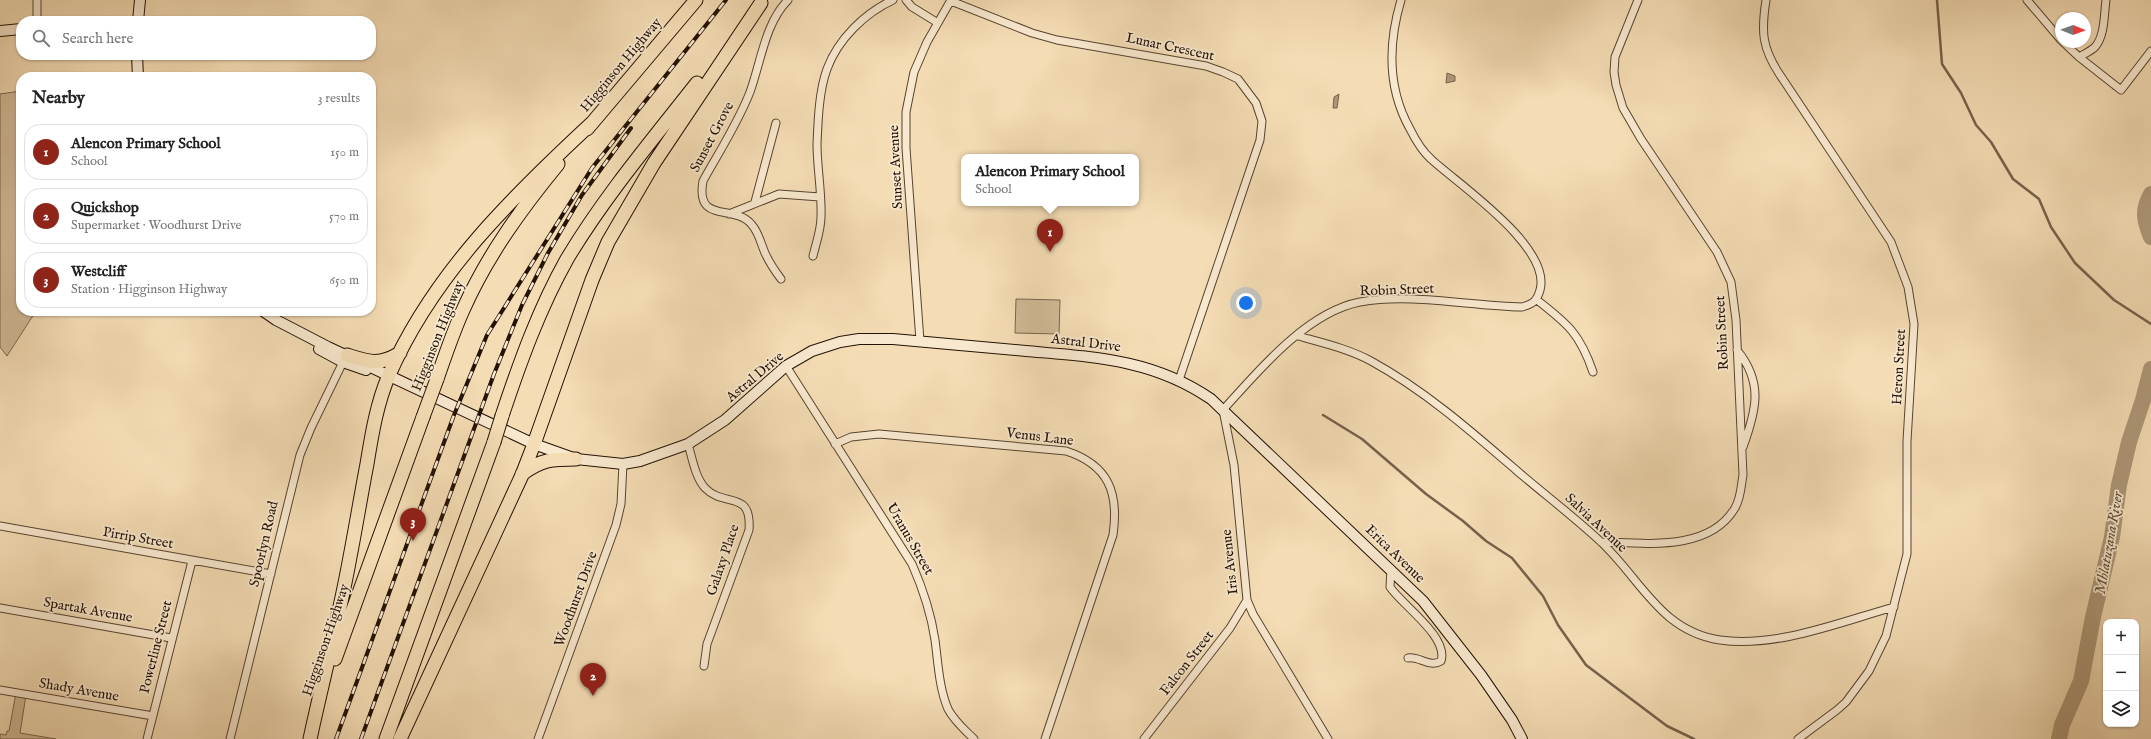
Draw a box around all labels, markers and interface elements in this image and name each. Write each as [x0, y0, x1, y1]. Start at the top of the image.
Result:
north arrow [2055, 12, 2091, 48]
street label: Higginson Highway [576, 14, 666, 116]
search box [16, 16, 376, 60]
icon: search [30, 27, 52, 49]
text: Search here [62, 29, 133, 48]
street label: Lunar Crescent [1124, 29, 1216, 65]
text: Nearby [32, 88, 85, 109]
text: 3 results [318, 90, 360, 107]
street label: Sunset Grove [686, 98, 738, 175]
street label: Sunset Avenue [885, 124, 907, 209]
text: Alencon Primary School [71, 134, 221, 153]
text: 1 [44, 144, 48, 161]
text: 150 m [330, 144, 359, 161]
text: School [71, 153, 108, 170]
popup [961, 154, 1139, 206]
text: Alencon Primary School [975, 162, 1125, 181]
text: School [975, 181, 1012, 198]
text: Quickshop [71, 198, 139, 217]
text: 2 [43, 208, 49, 225]
text: 570 m [329, 208, 359, 225]
text: Supermarket · Woodhurst Drive [71, 217, 242, 234]
pin: 1 [1037, 219, 1063, 252]
text: Westcliff [71, 262, 125, 281]
text: 3 [44, 272, 48, 289]
text: 650 m [330, 272, 359, 289]
street label: Higginson Highway [408, 278, 468, 394]
street label: Robin Street [1359, 280, 1435, 300]
text: Station · Higginson Highway [71, 281, 227, 298]
your location [1236, 293, 1256, 313]
street label: Robin Street [1711, 295, 1733, 371]
street label: Heron Street [1888, 328, 1910, 406]
street label: Astral Drive [1049, 330, 1122, 356]
street label: Astral Drive [722, 347, 788, 407]
street label: Venus Lane [1004, 424, 1075, 450]
water label: Mhlatuzana River [2091, 489, 2128, 596]
street label: Salvia Avenue [1561, 490, 1631, 557]
street label: Spoorlyn Road [245, 499, 283, 589]
street label: Uranus Street [882, 500, 938, 578]
pin: 3 [400, 508, 426, 541]
street label: Galaxy Place [702, 521, 744, 598]
street label: Erica Avenue [1361, 521, 1429, 587]
street label: Pirrip Street [101, 523, 175, 553]
street label: Iris Avenue [1218, 528, 1242, 596]
street label: Woodhurst Drive [550, 548, 602, 649]
street label: Higginson Highway [298, 581, 354, 699]
street label: Spartak Avenue [42, 593, 135, 627]
street label: Powerline Street [136, 598, 176, 695]
map controls [2103, 619, 2139, 727]
button: + [2103, 619, 2139, 655]
street label: Falcon Street [1156, 627, 1218, 699]
button: − [2103, 655, 2139, 691]
pin: 2 [580, 663, 606, 696]
street label: Shady Avenue [38, 674, 121, 706]
button: layers [2103, 691, 2139, 727]

